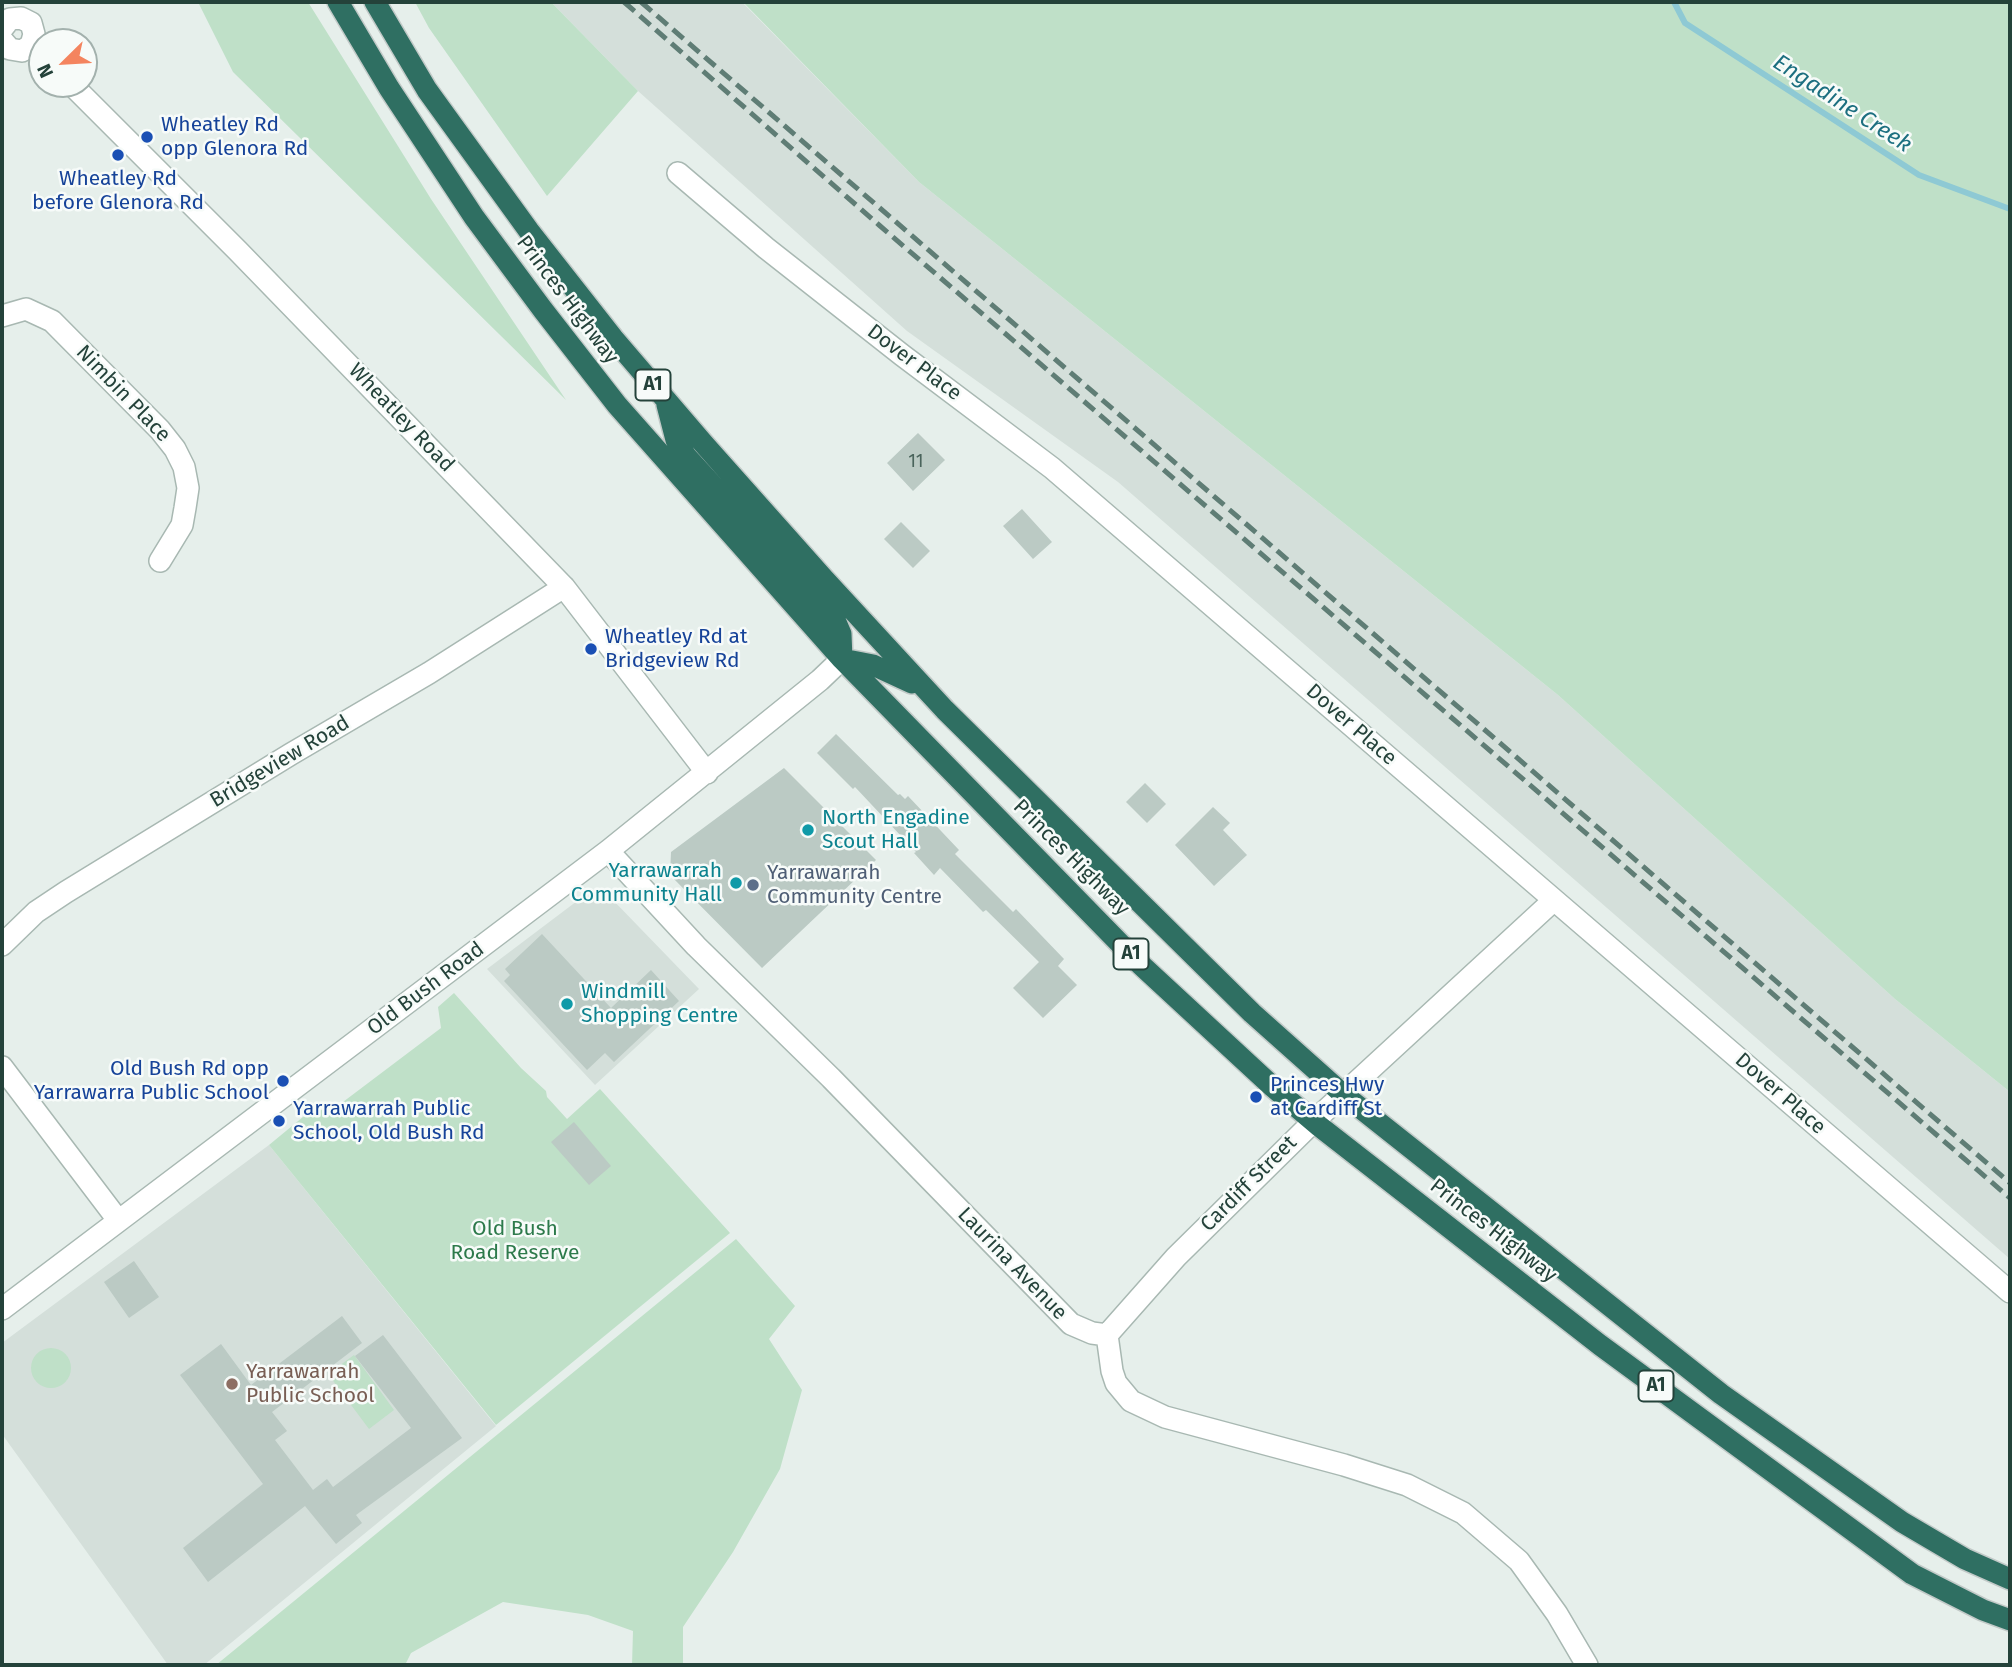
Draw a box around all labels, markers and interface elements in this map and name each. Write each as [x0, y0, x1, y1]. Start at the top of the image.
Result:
north arrow [28, 28, 98, 98]
water label: Engadine Creek [1768, 49, 1916, 159]
text: N [32, 61, 58, 81]
place label: Wheatley Rd opp Glenora Rd [161, 112, 308, 162]
marker: Wheatley Rd opp Glenora Rd [139, 129, 155, 145]
marker: Wheatley Rd before Glenora Rd [110, 147, 126, 163]
place label: Wheatley Rd before Glenora Rd [32, 166, 204, 216]
street label: Princes Highway [511, 231, 623, 369]
street label: Dover Place [862, 319, 966, 407]
street label: Nimbin Place [71, 340, 175, 448]
street label: Wheatley Road [343, 358, 459, 478]
road number: A1 [636, 370, 670, 400]
house number: 11 [908, 451, 924, 473]
place label: Wheatley Rd at Bridgeview Rd [605, 624, 748, 674]
marker: Wheatley Rd at Bridgeview Rd [583, 641, 599, 657]
street label: Dover Place [1301, 679, 1401, 771]
street label: Bridgeview Road [206, 710, 354, 814]
street label: Princes Highway [1008, 795, 1134, 921]
place label: North Engadine Scout Hall [822, 805, 970, 855]
marker: North Engadine Scout Hall [800, 822, 816, 838]
place label: Yarrawarrah Community Hall [571, 858, 722, 908]
place label: Yarrawarrah Community Centre [767, 860, 942, 910]
marker: Yarrawarrah Community Hall [728, 875, 744, 891]
marker: Yarrawarrah Community Centre [745, 877, 761, 893]
street label: Old Bush Road [363, 937, 489, 1041]
road number: A1 [1114, 938, 1148, 970]
place label: Windmill Shopping Centre [581, 979, 738, 1029]
marker: Windmill Shopping Centre [559, 996, 575, 1012]
street label: Dover Place [1730, 1048, 1830, 1140]
place label: Old Bush Rd opp Yarrawarra Public School [34, 1056, 269, 1106]
place label: Princes Hwy at Cardiff St [1270, 1072, 1384, 1122]
marker: Old Bush Rd opp Yarrawarra Public School [275, 1073, 291, 1089]
marker: Princes Hwy at Cardiff St [1248, 1089, 1264, 1105]
place label: Yarrawarrah Public School, Old Bush Rd [293, 1096, 484, 1146]
marker: Yarrawarrah Public School, Old Bush Rd [271, 1113, 287, 1129]
street label: Cardiff Street [1196, 1131, 1302, 1237]
street label: Princes Highway [1424, 1174, 1562, 1288]
street label: Laurina Avenue [952, 1202, 1072, 1326]
park label: Old Bush Road Reserve [451, 1216, 579, 1266]
place label: Yarrawarrah Public School [246, 1359, 374, 1409]
road number: A1 [1638, 1370, 1674, 1402]
marker: Yarrawarrah Public School [224, 1376, 240, 1392]

